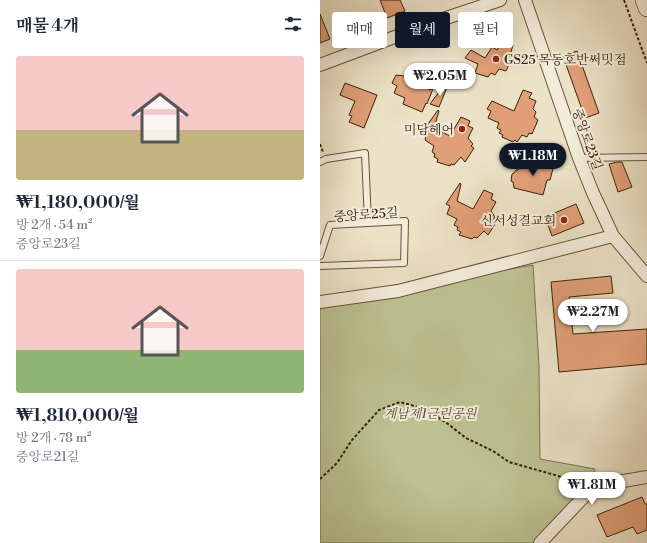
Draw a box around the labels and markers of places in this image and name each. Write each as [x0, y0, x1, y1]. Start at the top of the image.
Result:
place label: GS25 목동호반써밋점 [504, 52, 626, 68]
marker: GS25 목동호반써밋점 [491, 54, 501, 64]
pin: ₩2.05M [407, 63, 473, 97]
place label: 미담헤어 [404, 122, 454, 138]
marker: 미담헤어 [457, 124, 467, 134]
pin: ₩1.18M [500, 143, 566, 177]
place label: 신서성결교회 [481, 213, 556, 229]
marker: 신서성결교회 [559, 215, 569, 225]
pin: ₩2.27M [560, 299, 626, 333]
pin: ₩1.81M [559, 472, 625, 506]

